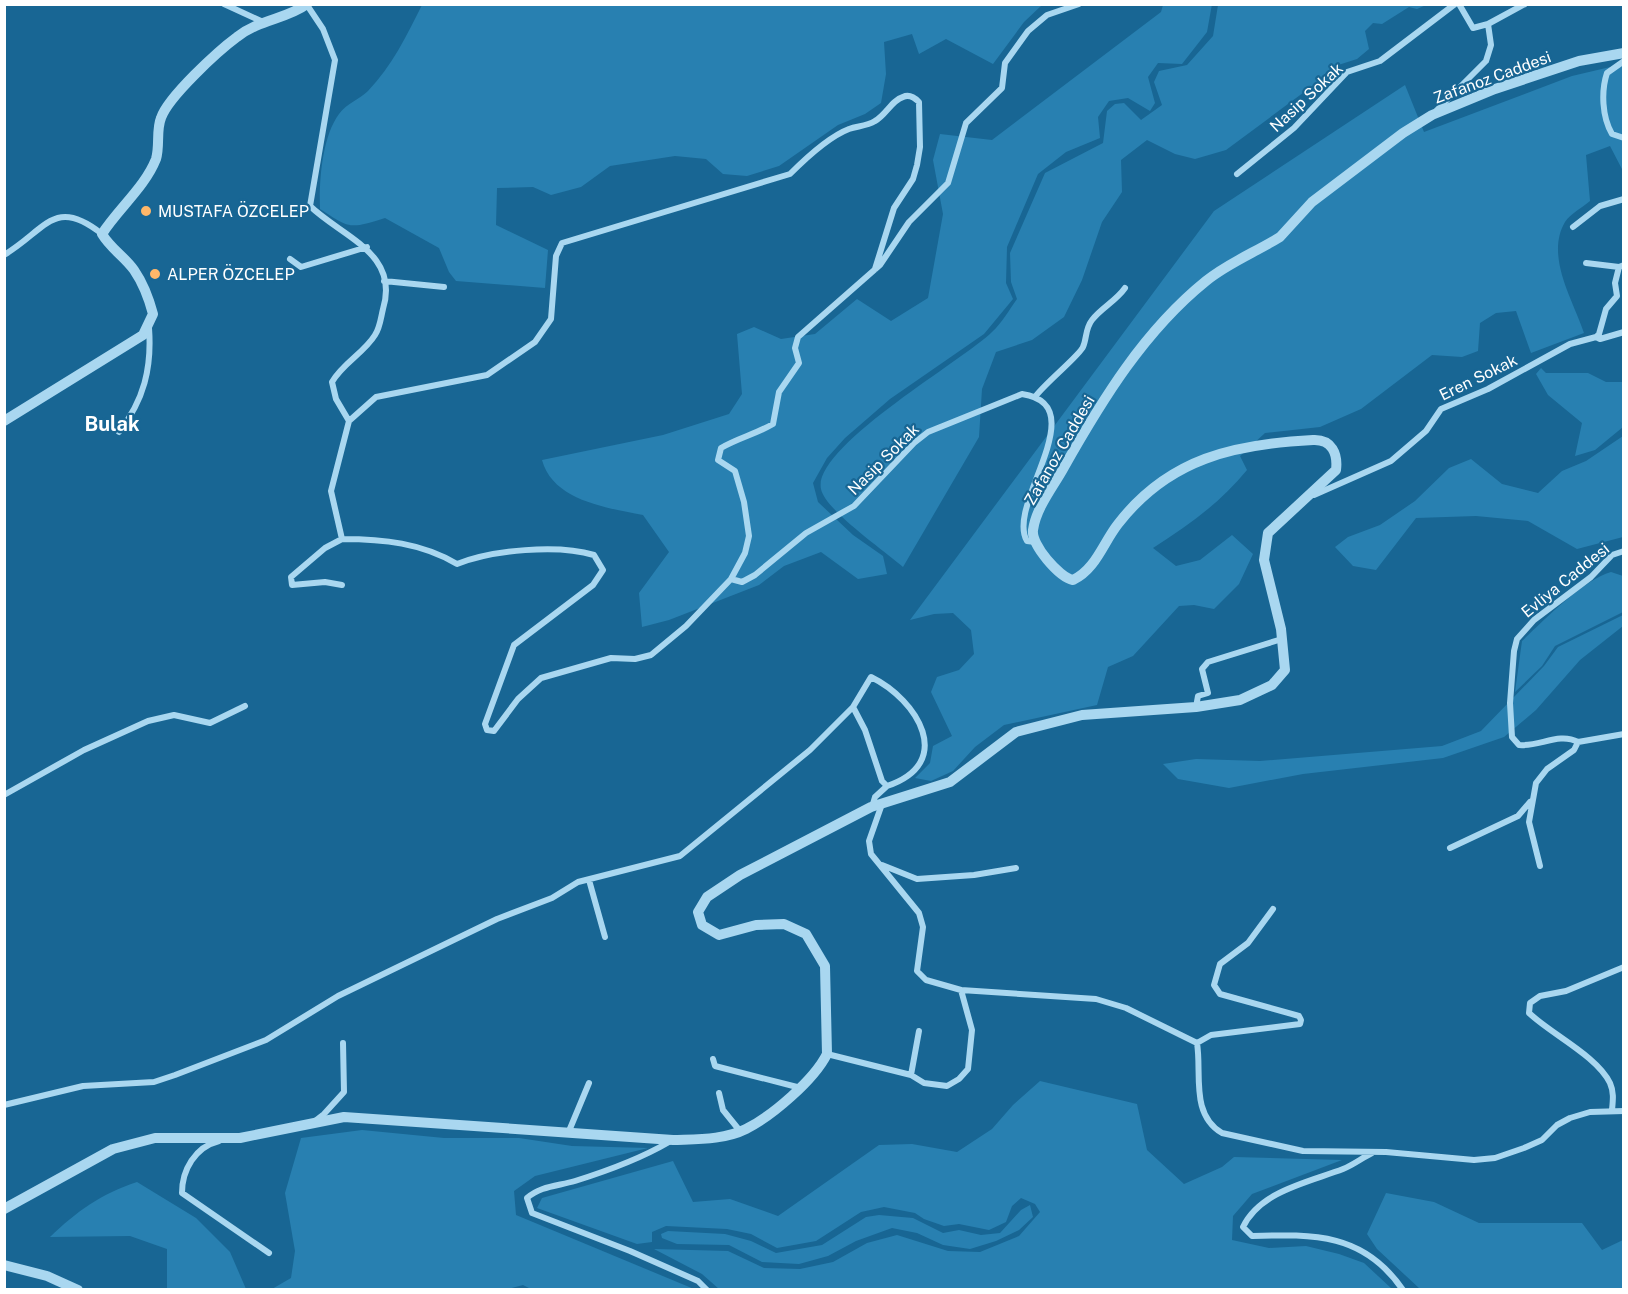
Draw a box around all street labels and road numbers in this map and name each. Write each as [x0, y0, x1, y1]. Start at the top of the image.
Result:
street label: Zafanoz Caddesi [1431, 47, 1554, 108]
street label: Nasip Sokak [1266, 59, 1347, 136]
street label: Eren Sokak [1436, 350, 1520, 404]
street label: Zafanoz Caddesi [1020, 392, 1099, 509]
street label: Nasip Sokak [844, 420, 923, 499]
street label: Evliya Caddesi [1518, 539, 1613, 622]

